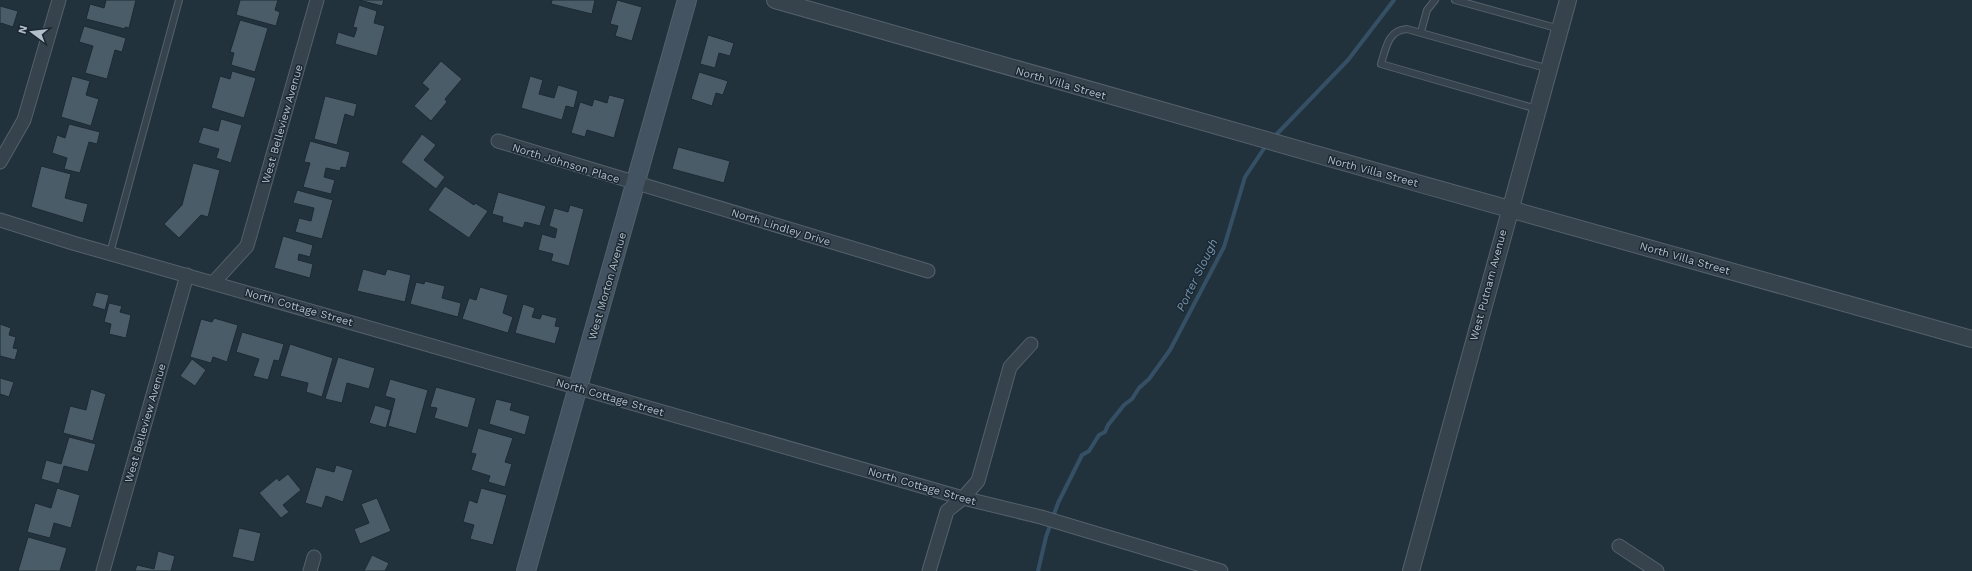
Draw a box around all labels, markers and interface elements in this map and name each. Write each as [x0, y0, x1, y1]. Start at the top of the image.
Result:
north arrow [12, 12, 52, 52]
text: N [15, 24, 30, 35]
street label: West Belleview Avenue [259, 63, 306, 185]
street label: North Villa Street [1014, 64, 1108, 103]
street label: North Johnson Place [511, 141, 621, 186]
street label: North Villa Street [1326, 153, 1420, 190]
street label: North Lindley Drive [730, 206, 832, 249]
street label: West Putnam Avenue [1467, 228, 1510, 342]
street label: West Morton Avenue [586, 231, 629, 341]
water label: Porter Slough [1173, 237, 1221, 313]
street label: North Villa Street [1638, 239, 1732, 278]
street label: North Cottage Street [243, 286, 355, 329]
street label: West Belleview Avenue [122, 362, 169, 484]
street label: North Cottage Street [554, 376, 666, 419]
street label: North Cottage Street [866, 465, 978, 508]

